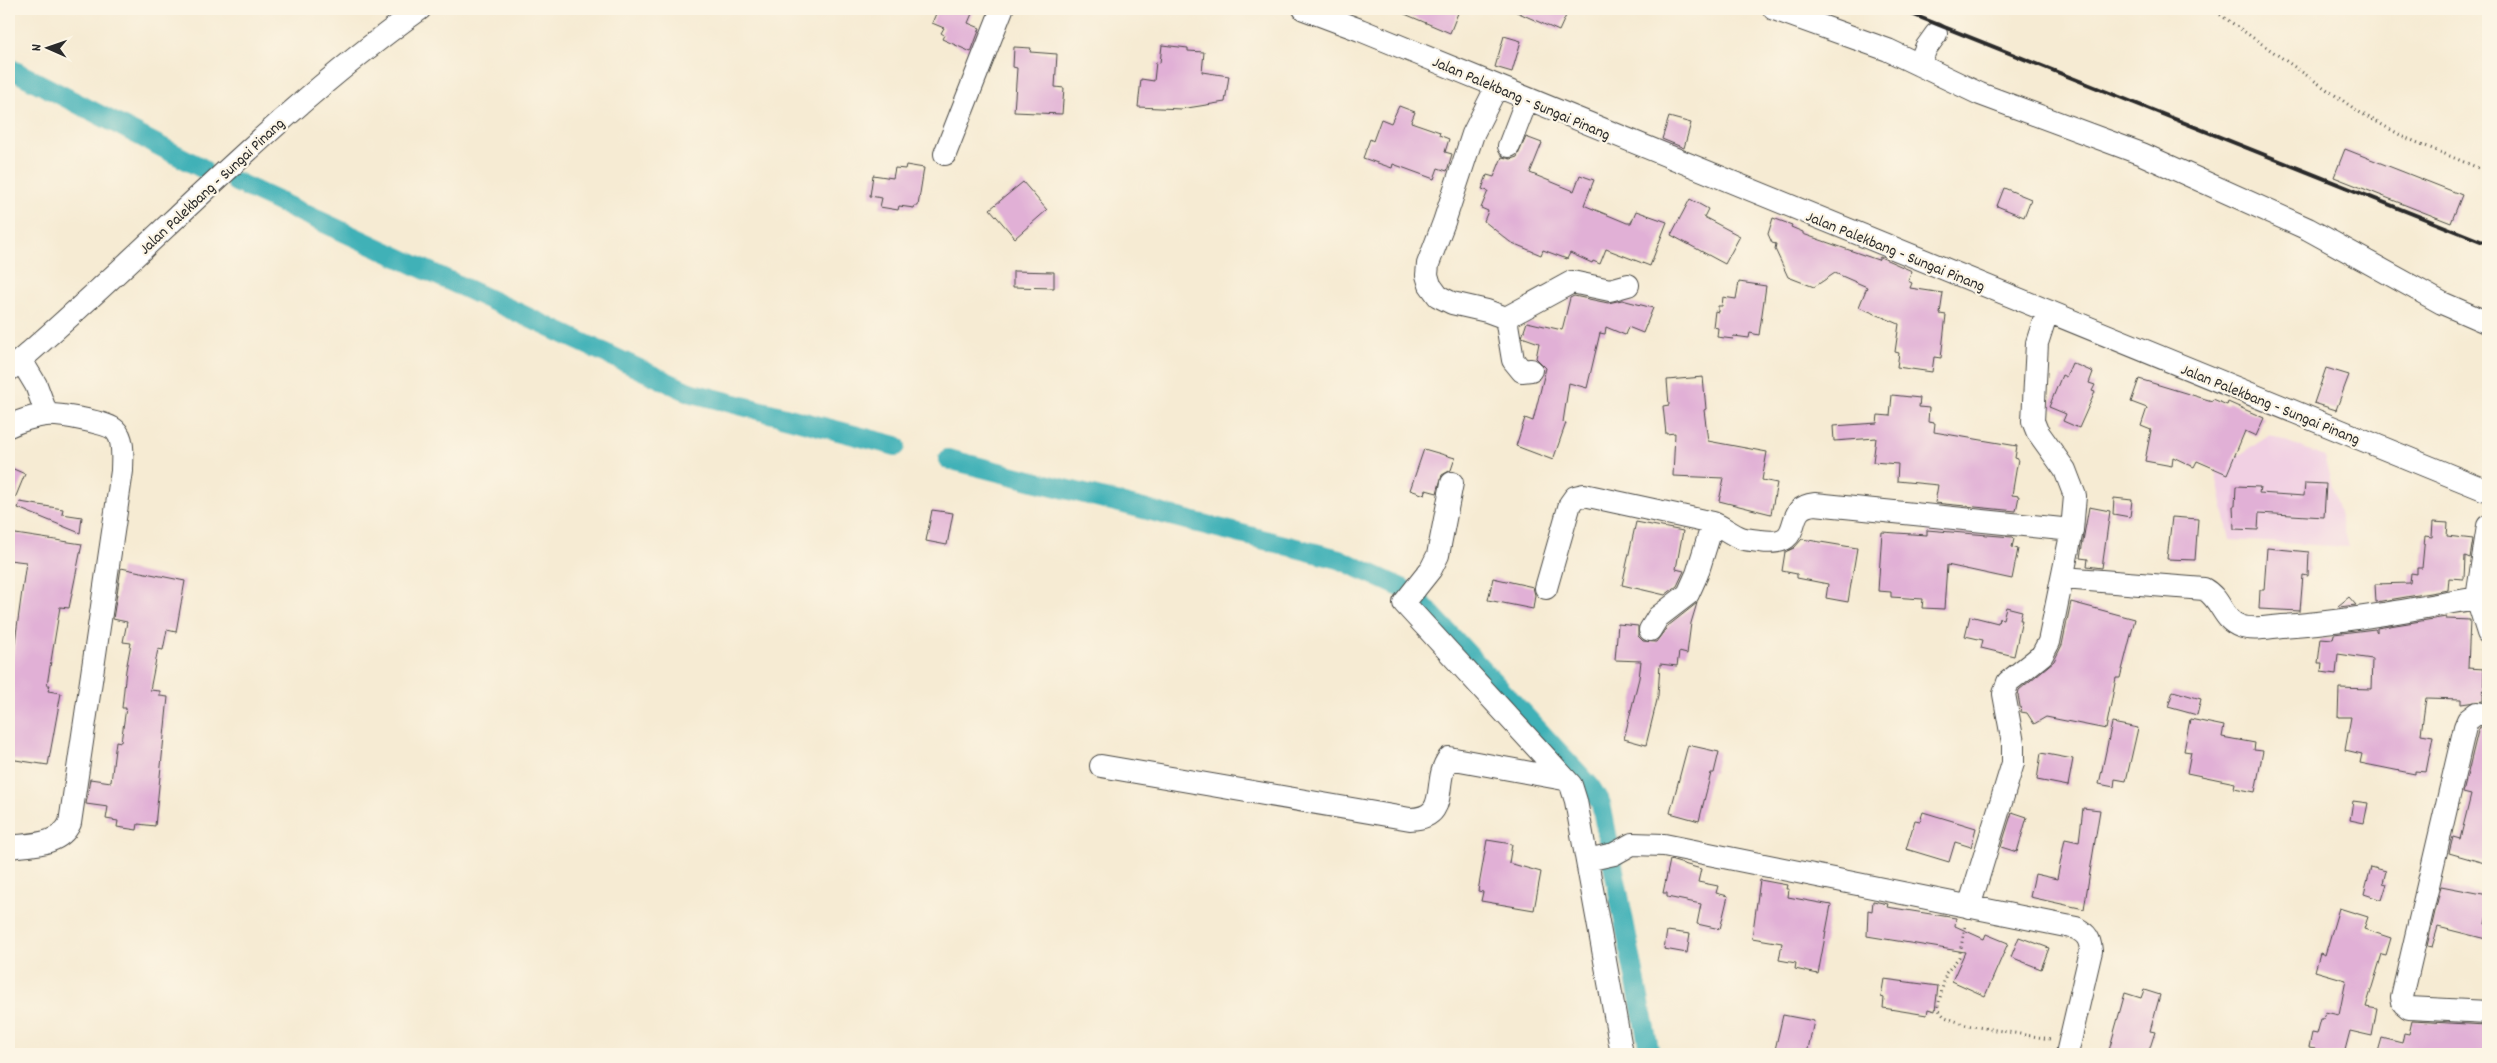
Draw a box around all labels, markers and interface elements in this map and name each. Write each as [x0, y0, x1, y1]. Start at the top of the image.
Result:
north arrow [22, 22, 72, 72]
text: N [27, 44, 47, 51]
street label: Jalan Palekbang - Sungai Pinang [1428, 51, 1614, 147]
street label: Jalan Palekbang - Sungai Pinang [135, 113, 291, 261]
street label: Jalan Palekbang - Sungai Pinang [1802, 206, 1988, 299]
street label: Jalan Palekbang - Sungai Pinang [2177, 359, 2363, 452]

